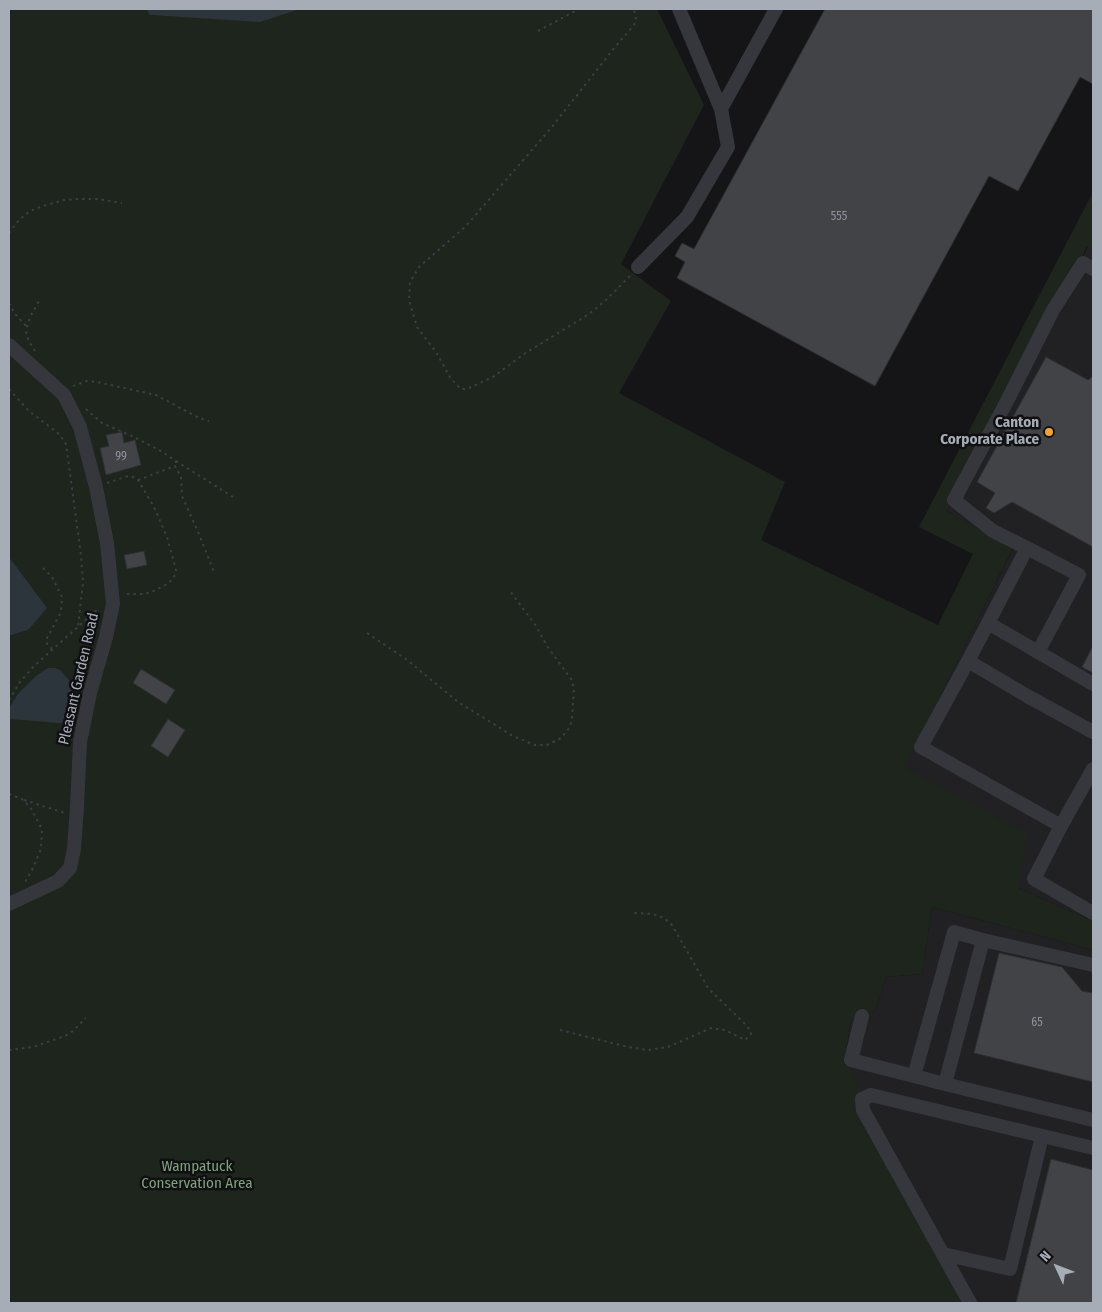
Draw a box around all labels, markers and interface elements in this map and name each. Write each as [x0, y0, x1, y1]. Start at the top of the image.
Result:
house number: 555 [831, 210, 847, 224]
place label: Canton Corporate Place [940, 414, 1039, 449]
marker: Canton Corporate Place [1043, 426, 1055, 438]
house number: 99 [115, 450, 127, 464]
street label: Pleasant Garden Road [55, 611, 103, 747]
house number: 65 [1031, 1016, 1043, 1030]
park label: Wampatuck Conservation Area [141, 1158, 253, 1193]
north arrow [1032, 1242, 1082, 1292]
text: N [1037, 1248, 1055, 1265]

